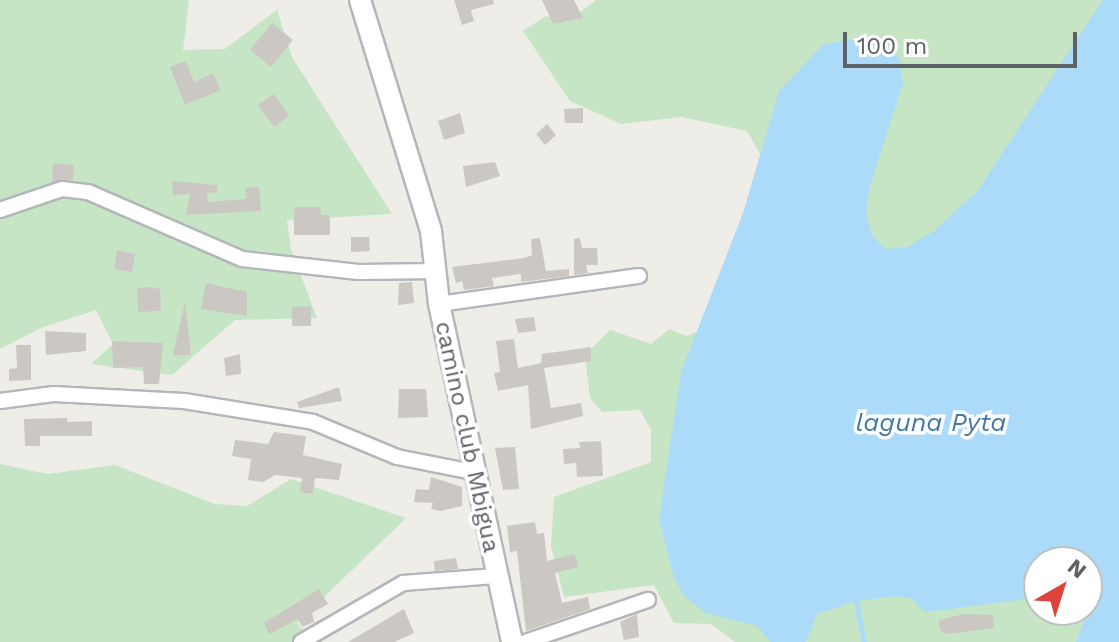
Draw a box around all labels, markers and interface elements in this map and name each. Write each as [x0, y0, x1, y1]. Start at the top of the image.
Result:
scale bar [847, 16, 1081, 66]
text: 100 m [857, 32, 927, 60]
street label: camino club Mbigua [428, 319, 506, 555]
water label: laguna Pyta [856, 407, 1006, 439]
north arrow [1023, 546, 1103, 626]
text: N [1063, 554, 1091, 583]

